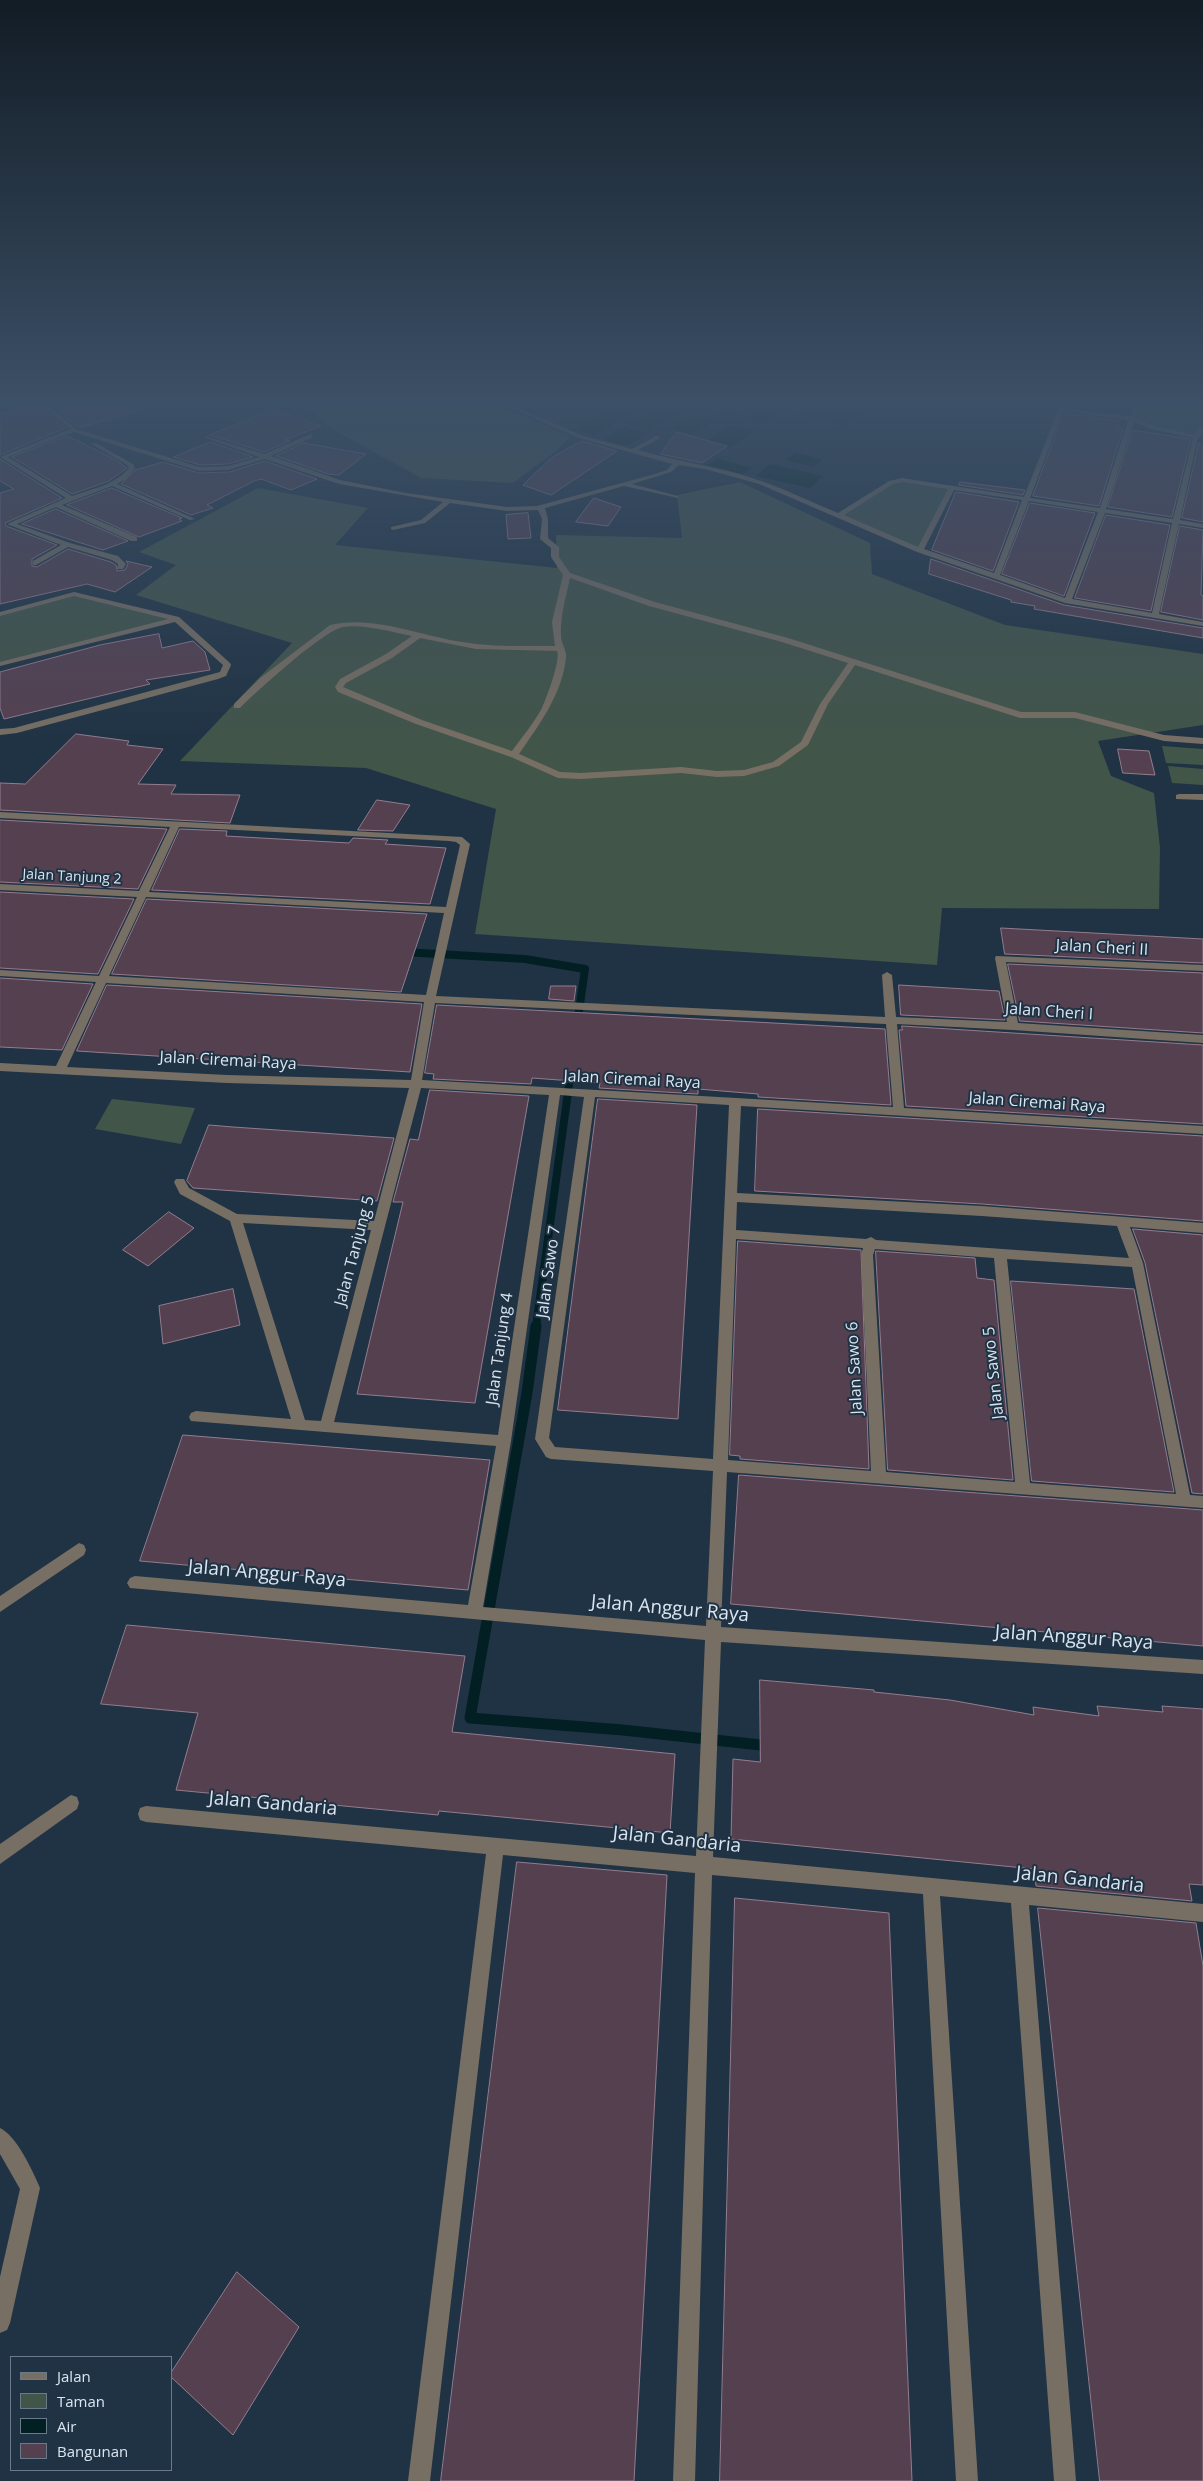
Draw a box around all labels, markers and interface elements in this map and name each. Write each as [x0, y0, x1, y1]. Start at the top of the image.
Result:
street label: Jalan Tanjung 2 [22, 866, 122, 888]
street label: Jalan Cheri II [1055, 936, 1149, 960]
street label: Jalan Cheri I [1004, 999, 1094, 1025]
street label: Jalan Ciremai Raya [159, 1048, 297, 1074]
street label: Jalan Ciremai Raya [563, 1067, 701, 1093]
street label: Jalan Ciremai Raya [968, 1089, 1106, 1117]
street label: Jalan Tanjung 5 [331, 1194, 379, 1308]
street label: Jalan Sawo 7 [533, 1225, 565, 1319]
street label: Jalan Tanjung 4 [483, 1292, 517, 1406]
street label: Jalan Sawo 6 [843, 1321, 867, 1415]
street label: Jalan Sawo 5 [980, 1326, 1008, 1420]
street label: Jalan Anggur Raya [187, 1556, 347, 1592]
street label: Jalan Anggur Raya [590, 1591, 750, 1627]
street label: Jalan Anggur Raya [994, 1621, 1154, 1655]
street label: Jalan Gandaria [208, 1787, 338, 1821]
street label: Jalan Gandaria [612, 1822, 742, 1858]
street label: Jalan Gandaria [1015, 1862, 1145, 1898]
legend [10, 2356, 172, 2471]
text: Jalan [57, 2366, 91, 2386]
text: Taman [57, 2391, 105, 2411]
text: Air [57, 2416, 76, 2436]
text: Bangunan [57, 2441, 128, 2461]

